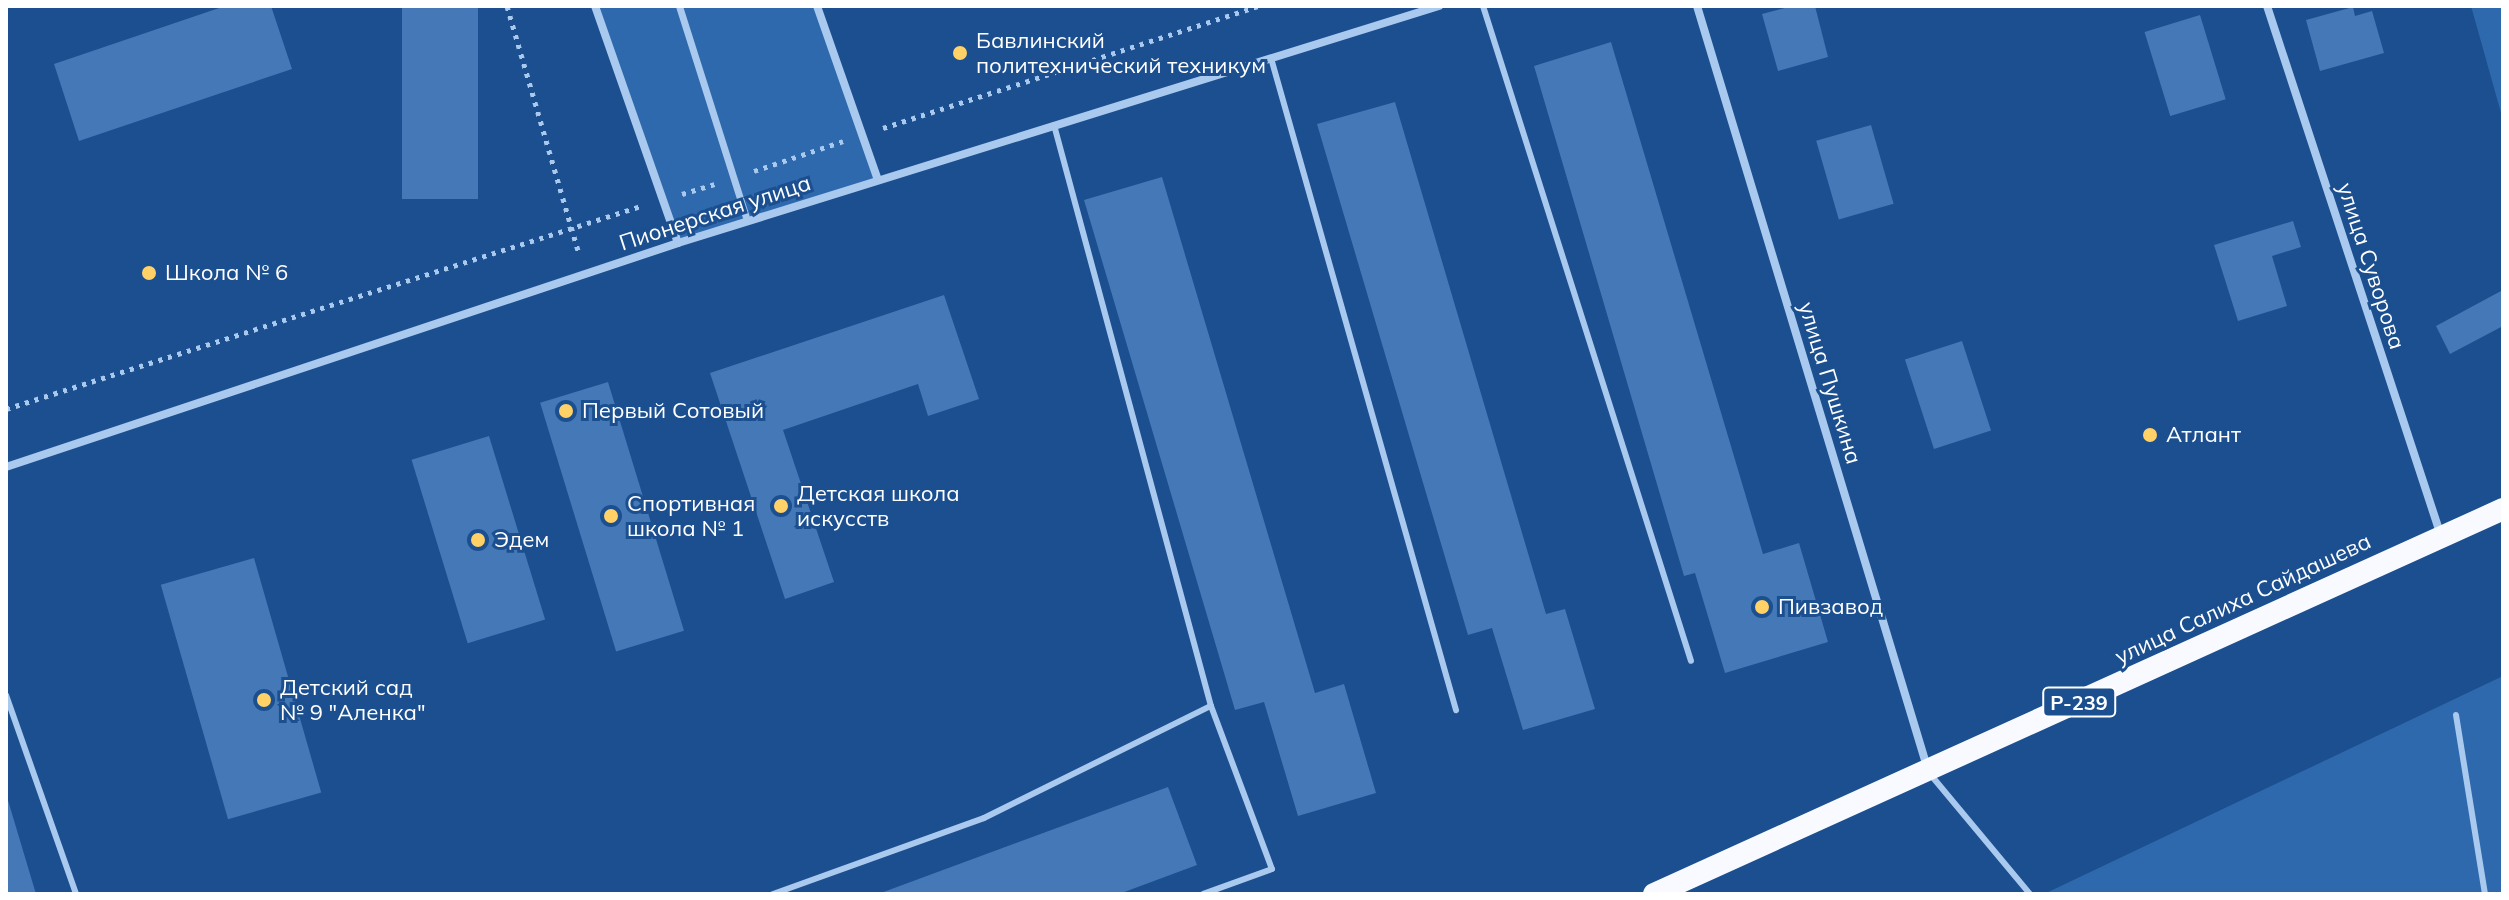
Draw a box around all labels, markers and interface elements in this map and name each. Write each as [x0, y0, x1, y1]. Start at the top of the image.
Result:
place label: Бавлинский политехнический техникум [976, 27, 1266, 78]
marker: Бавлинский политехнический техникум [951, 44, 969, 62]
street label: Пионерская улица [616, 170, 814, 256]
street label: улица Суворова [2332, 179, 2410, 353]
place label: Школа № 6 [165, 260, 288, 286]
marker: Школа № 6 [140, 264, 158, 282]
street label: улица Пушкина [1793, 299, 1867, 467]
place label: Первый Сотовый [582, 398, 764, 424]
marker: Первый Сотовый [557, 402, 575, 420]
place label: Атлант [2166, 422, 2241, 448]
marker: Атлант [2141, 426, 2159, 444]
place label: Детская школа искусств [797, 480, 960, 532]
place label: Спортивная школа № 1 [627, 490, 755, 542]
marker: Детская школа искусств [772, 497, 790, 515]
marker: Спортивная школа № 1 [602, 507, 620, 525]
place label: Эдем [494, 527, 549, 553]
street label: улица Салиха Сайдашева [2111, 528, 2375, 670]
marker: Эдем [469, 531, 487, 549]
place label: Пивзавод [1778, 594, 1883, 620]
marker: Пивзавод [1753, 598, 1771, 616]
place label: Детский сад № 9 "Аленка" [280, 674, 426, 726]
road number: Р-239 [2041, 686, 2117, 718]
marker: Детский сад № 9 "Аленка" [255, 691, 273, 709]

